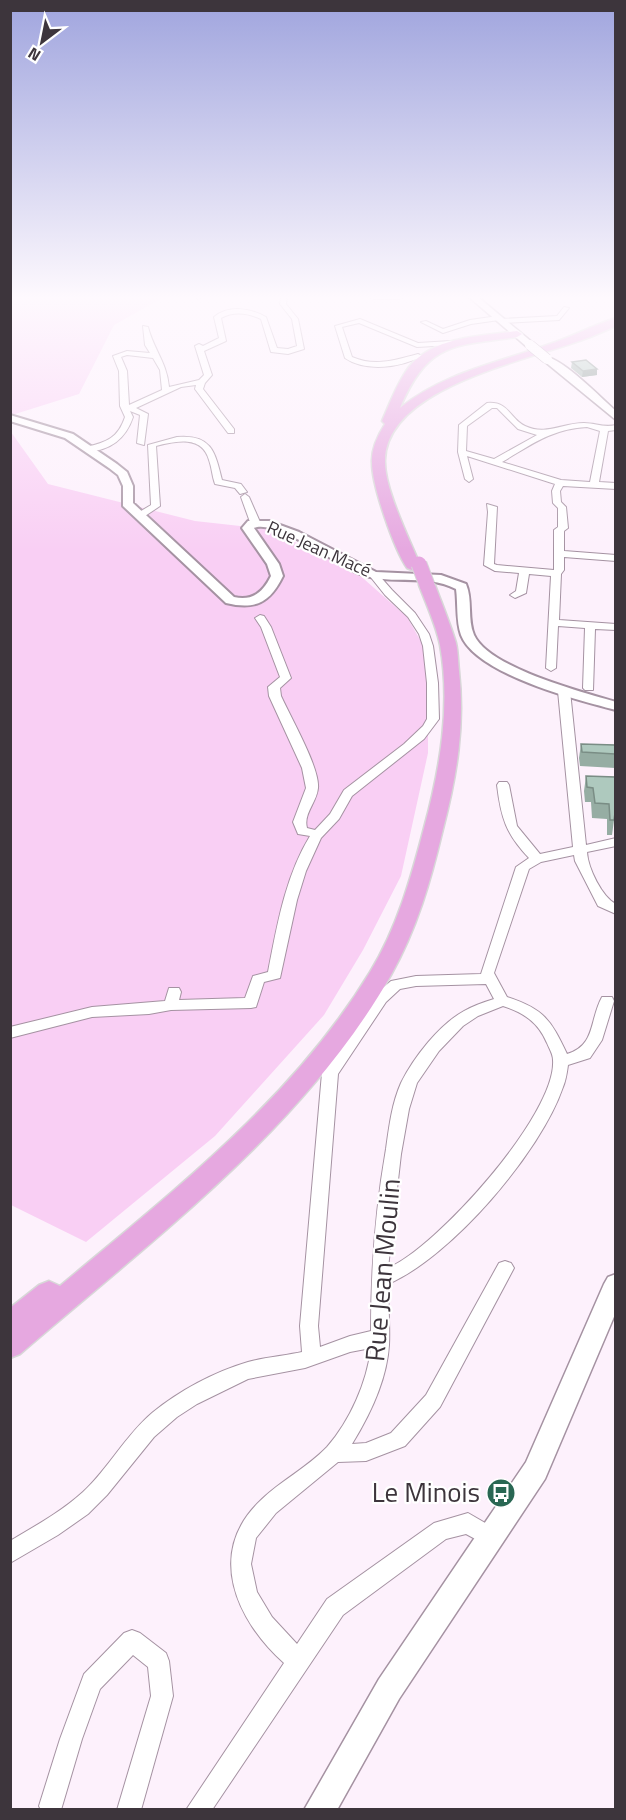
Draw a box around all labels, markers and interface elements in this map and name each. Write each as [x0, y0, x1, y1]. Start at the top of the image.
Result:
north arrow [12, 12, 72, 72]
text: N [23, 42, 45, 68]
street label: Rue Jean Macé [263, 514, 376, 584]
street label: Rue Jean Moulin [353, 1177, 410, 1363]
place label: Le Minois [372, 1471, 480, 1512]
bus stop icon: Le Minois [485, 1477, 517, 1509]

